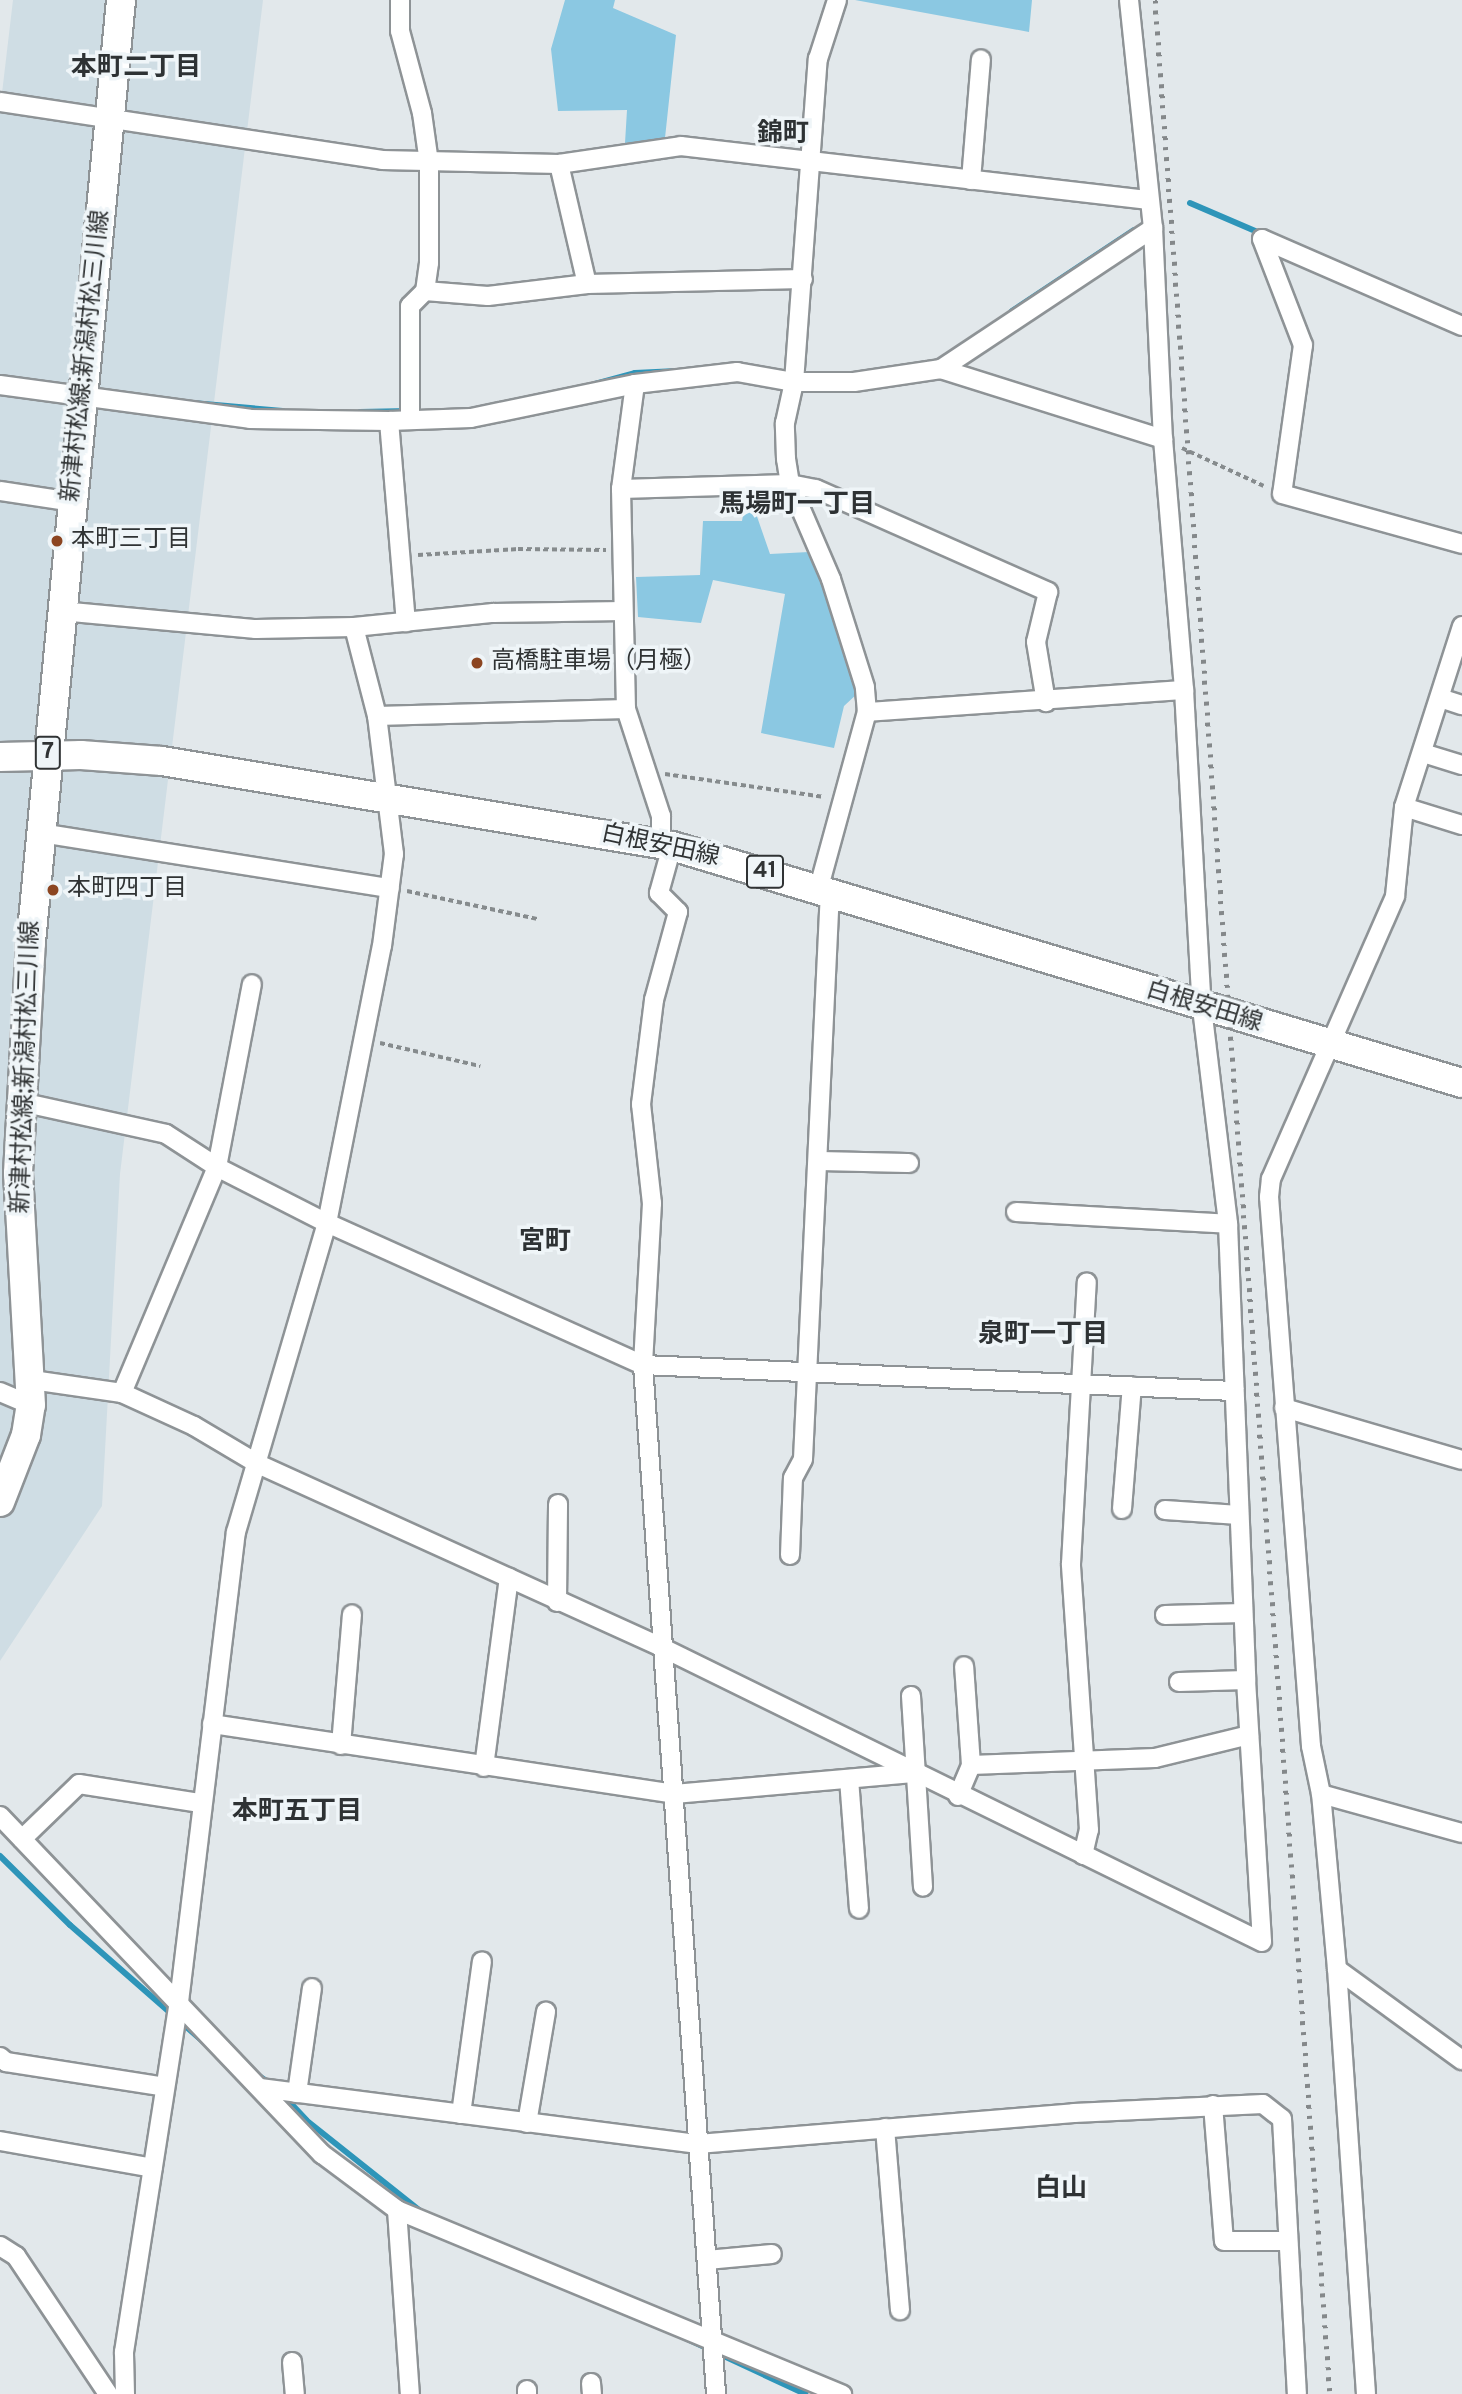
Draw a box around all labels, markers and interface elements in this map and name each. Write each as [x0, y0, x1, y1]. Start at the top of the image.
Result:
district label: 本町二丁目 [71, 53, 201, 85]
district label: 錦町 [757, 119, 809, 151]
street label: 新津村松線;新潟村松三川線 [57, 209, 117, 503]
district label: 馬場町一丁目 [719, 490, 875, 522]
place label: 本町三丁目 [71, 527, 191, 555]
marker: 本町三丁目 [49, 533, 65, 549]
place label: 高橋駐車場（月極） [491, 649, 707, 677]
marker: 高橋駐車場（月極） [469, 655, 485, 671]
road number: 7 [34, 734, 62, 772]
street label: 白根安田線 [598, 820, 722, 874]
road number: 41 [746, 852, 784, 892]
place label: 本町四丁目 [67, 876, 187, 904]
marker: 本町四丁目 [45, 882, 61, 898]
street label: 新津村松線;新潟村松三川線 [7, 920, 47, 1214]
street label: 白根安田線 [1142, 977, 1266, 1039]
district label: 宮町 [519, 1227, 571, 1259]
district label: 泉町一丁目 [978, 1320, 1108, 1352]
district label: 本町五丁目 [232, 1797, 362, 1829]
district label: 白山 [1035, 2174, 1087, 2206]

